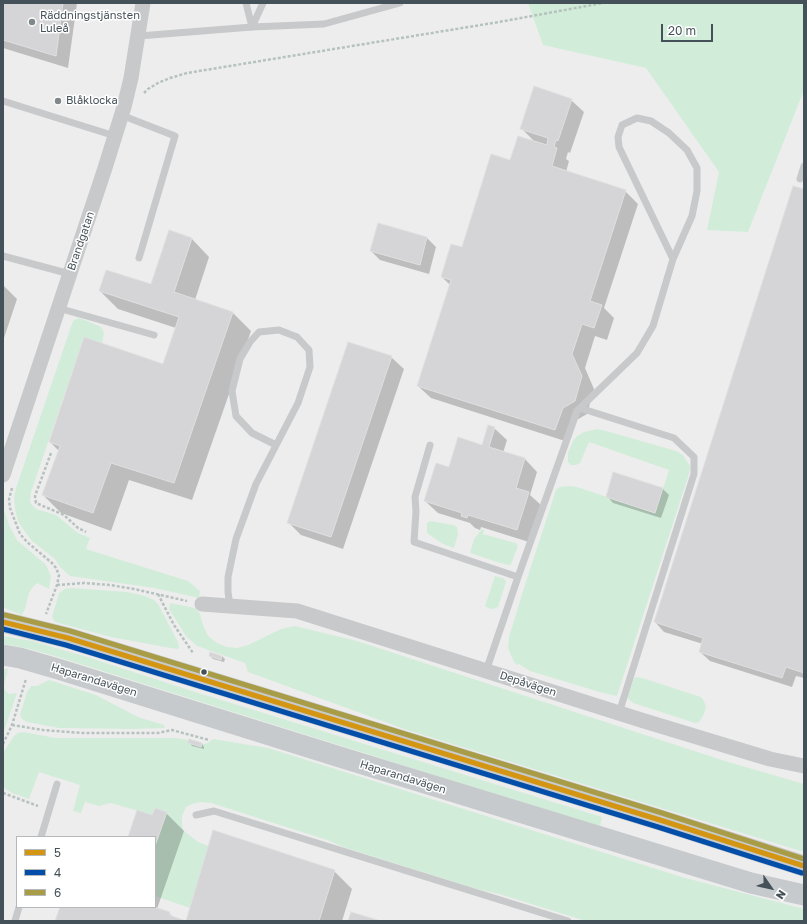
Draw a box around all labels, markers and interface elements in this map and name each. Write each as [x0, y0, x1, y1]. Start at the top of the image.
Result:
place label: Räddningstjänsten Luleå [40, 9, 140, 35]
scale bar [663, 16, 715, 42]
marker: Räddningstjänsten Luleå [27, 17, 37, 27]
text: 20 m [668, 23, 696, 38]
place label: Blåklocka [66, 94, 118, 108]
marker: Blåklocka [53, 96, 63, 106]
street label: Brandgatan [65, 210, 97, 272]
street label: Haparandavägen [49, 661, 139, 699]
unlabelled marker [199, 667, 209, 677]
street label: Depåvägen [498, 669, 558, 699]
street label: Haparandavägen [358, 758, 448, 796]
legend [16, 836, 156, 908]
text: 5 [54, 845, 61, 860]
text: 4 [54, 865, 61, 880]
north arrow [751, 868, 791, 908]
text: 6 [54, 885, 61, 900]
text: N [774, 888, 789, 902]

